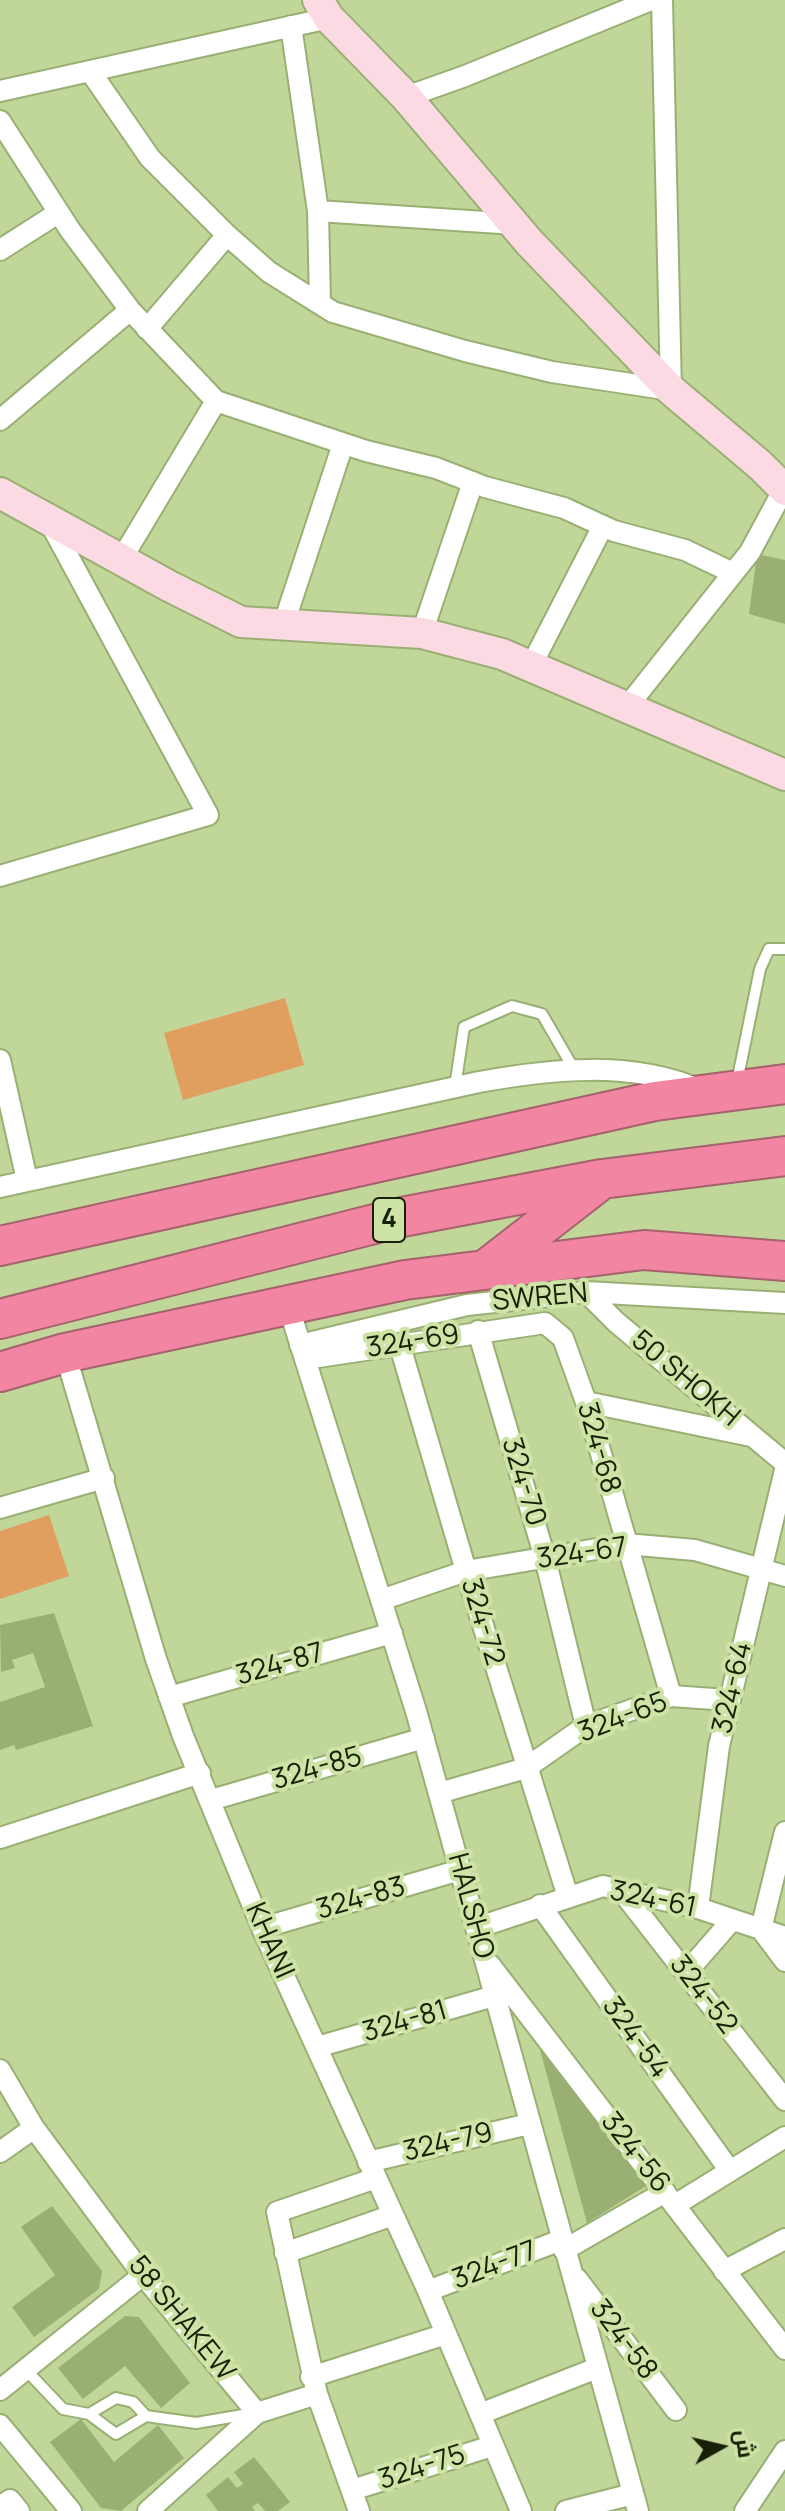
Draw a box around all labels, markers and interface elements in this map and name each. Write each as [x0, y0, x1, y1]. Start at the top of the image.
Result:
road number: 4 [373, 1198, 405, 1242]
street label: SWREN [491, 1277, 589, 1319]
street label: 324-69 [364, 1318, 462, 1366]
street label: 50 SHOKH [624, 1324, 746, 1434]
street label: 324-68 [569, 1399, 627, 1497]
street label: 324-70 [494, 1434, 552, 1530]
street label: 324-67 [535, 1531, 629, 1577]
street label: 324-72 [453, 1574, 511, 1670]
street label: 324-87 [232, 1637, 328, 1693]
street label: 324-64 [706, 1639, 760, 1737]
street label: 324-65 [574, 1686, 672, 1750]
street label: 324-85 [268, 1740, 366, 1798]
street label: HALSHO [440, 1850, 500, 1962]
street label: 324-83 [313, 1870, 409, 1928]
street label: 324-61 [607, 1875, 699, 1925]
street label: KHANI [238, 1898, 300, 1984]
street label: 324-52 [662, 1949, 744, 2041]
street label: 324-54 [594, 1991, 676, 2085]
street label: 324-81 [359, 1994, 451, 2050]
street label: 324-56 [593, 2106, 677, 2200]
street label: 324-79 [400, 2116, 496, 2170]
street label: 324-77 [448, 2235, 542, 2297]
street label: 58 SHAKEW [120, 2250, 242, 2388]
street label: 324-58 [582, 2293, 664, 2387]
north arrow [681, 2407, 761, 2487]
text: ش [728, 2428, 762, 2460]
street label: 324-75 [374, 2438, 470, 2498]

